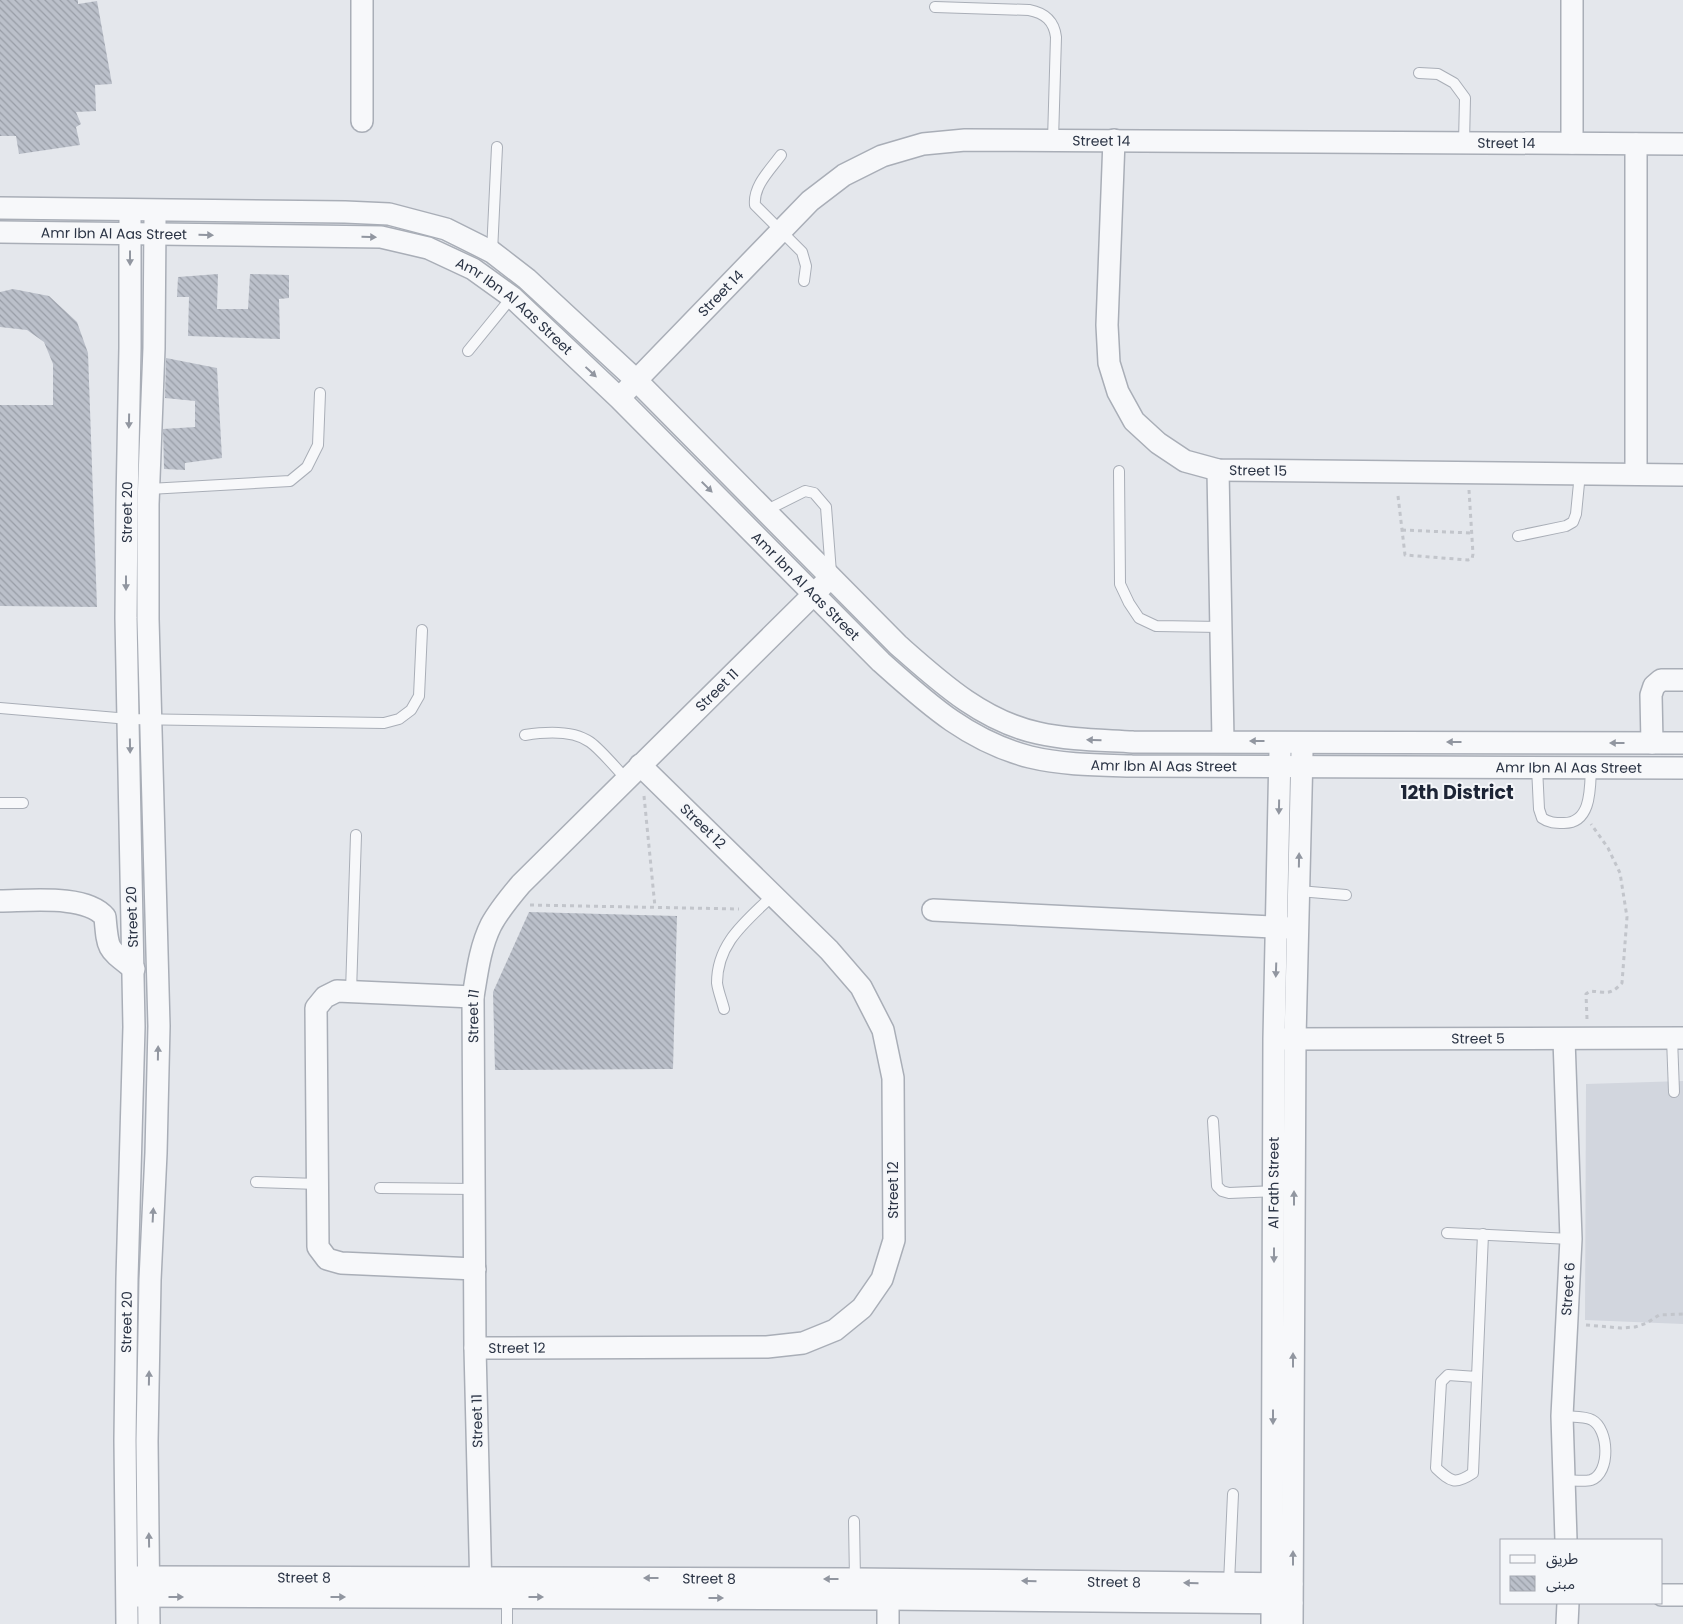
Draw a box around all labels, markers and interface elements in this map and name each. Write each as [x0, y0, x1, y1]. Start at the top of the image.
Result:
street label: Street 14 [1072, 131, 1131, 151]
street label: Street 14 [1477, 133, 1536, 153]
street label: Amr Ibn Al Aas Street [41, 223, 187, 244]
one-way arrow [198, 231, 214, 239]
one-way arrow [361, 233, 377, 241]
one-way arrow [126, 250, 134, 266]
street label: Amr Ibn Al Aas Street [452, 252, 577, 359]
street label: Street 14 [693, 265, 748, 321]
one-way arrow [585, 366, 597, 378]
one-way arrow [125, 413, 133, 429]
street label: Street 15 [1229, 460, 1287, 481]
one-way arrow [701, 480, 713, 492]
street label: Street 20 [117, 481, 137, 543]
street label: Amr Ibn Al Aas Street [747, 527, 864, 645]
one-way arrow [122, 575, 130, 591]
street label: Street 11 [691, 664, 743, 716]
one-way arrow [1086, 736, 1102, 744]
one-way arrow [1249, 737, 1265, 745]
one-way arrow [126, 738, 134, 754]
one-way arrow [1446, 738, 1462, 746]
one-way arrow [1609, 739, 1625, 747]
street label: Amr Ibn Al Aas Street [1090, 755, 1237, 776]
street label: Amr Ibn Al Aas Street [1496, 757, 1642, 778]
district label: 12th District [1400, 779, 1514, 806]
street label: Street 12 [675, 799, 731, 853]
one-way arrow [1275, 800, 1283, 816]
one-way arrow [1296, 852, 1304, 868]
street label: Street 20 [121, 886, 143, 948]
one-way arrow [1271, 962, 1279, 978]
street label: Street 11 [463, 988, 484, 1043]
street label: Street 5 [1451, 1028, 1505, 1049]
one-way arrow [154, 1045, 162, 1061]
street label: Al Fath Street [1263, 1137, 1284, 1229]
street label: Street 12 [883, 1161, 903, 1219]
one-way arrow [1290, 1190, 1298, 1206]
one-way arrow [150, 1207, 158, 1223]
one-way arrow [1270, 1247, 1278, 1263]
street label: Street 6 [1556, 1261, 1580, 1316]
street label: Street 20 [116, 1291, 137, 1353]
street label: Street 12 [488, 1338, 546, 1358]
one-way arrow [1289, 1352, 1297, 1368]
one-way arrow [145, 1370, 153, 1386]
street label: Street 11 [467, 1394, 487, 1448]
one-way arrow [1269, 1409, 1277, 1425]
one-way arrow [145, 1532, 153, 1548]
legend [1500, 1539, 1663, 1604]
text: طريق [1546, 1548, 1578, 1569]
one-way arrow [1289, 1550, 1297, 1566]
street label: Street 8 [277, 1567, 331, 1588]
street label: Street 8 [682, 1569, 736, 1589]
street label: Street 8 [1087, 1572, 1141, 1592]
text: مبنى [1546, 1573, 1575, 1594]
one-way arrow [643, 1574, 659, 1582]
one-way arrow [823, 1575, 839, 1583]
one-way arrow [1020, 1577, 1036, 1585]
one-way arrow [1183, 1579, 1199, 1587]
one-way arrow [168, 1593, 184, 1601]
one-way arrow [331, 1593, 347, 1601]
one-way arrow [528, 1593, 544, 1601]
one-way arrow [708, 1594, 724, 1602]

